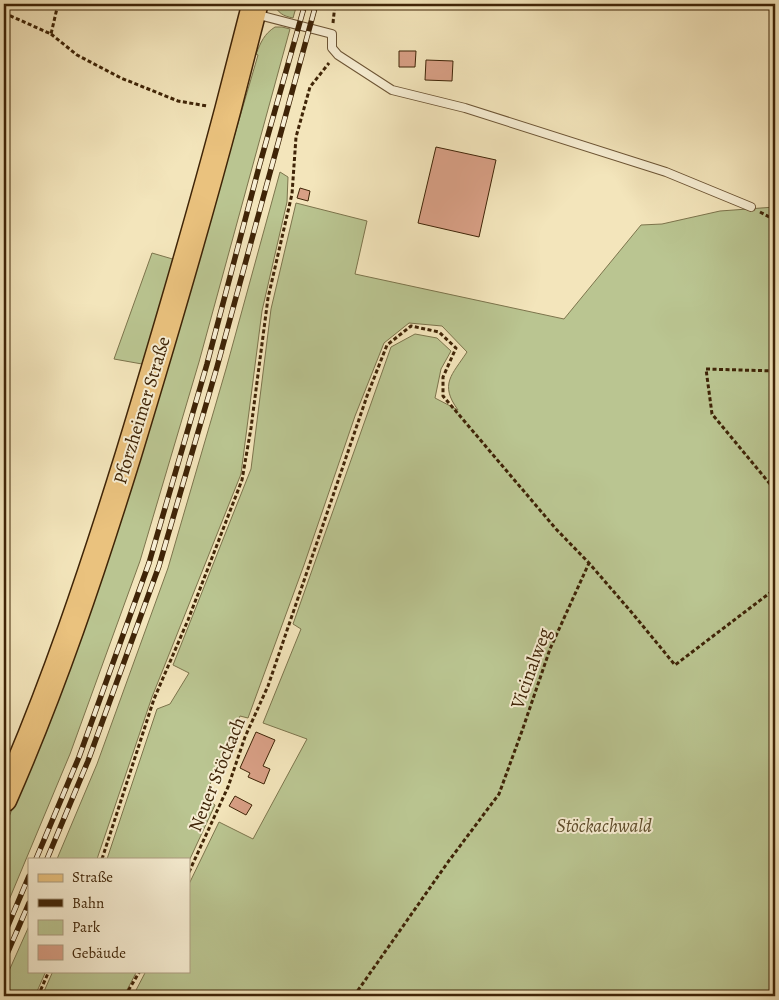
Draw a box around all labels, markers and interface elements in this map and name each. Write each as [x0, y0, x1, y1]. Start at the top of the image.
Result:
street label: Pforzheimer Straße [107, 333, 177, 487]
street label: Vicinalweg [504, 624, 558, 713]
street label: Neuer Stöckach [182, 713, 252, 836]
park label: Stöckachwald [556, 813, 652, 839]
legend [28, 858, 190, 972]
text: Straße [72, 867, 113, 887]
text: Bahn [72, 893, 104, 913]
text: Park [72, 917, 101, 937]
text: Gebäude [72, 943, 126, 963]

